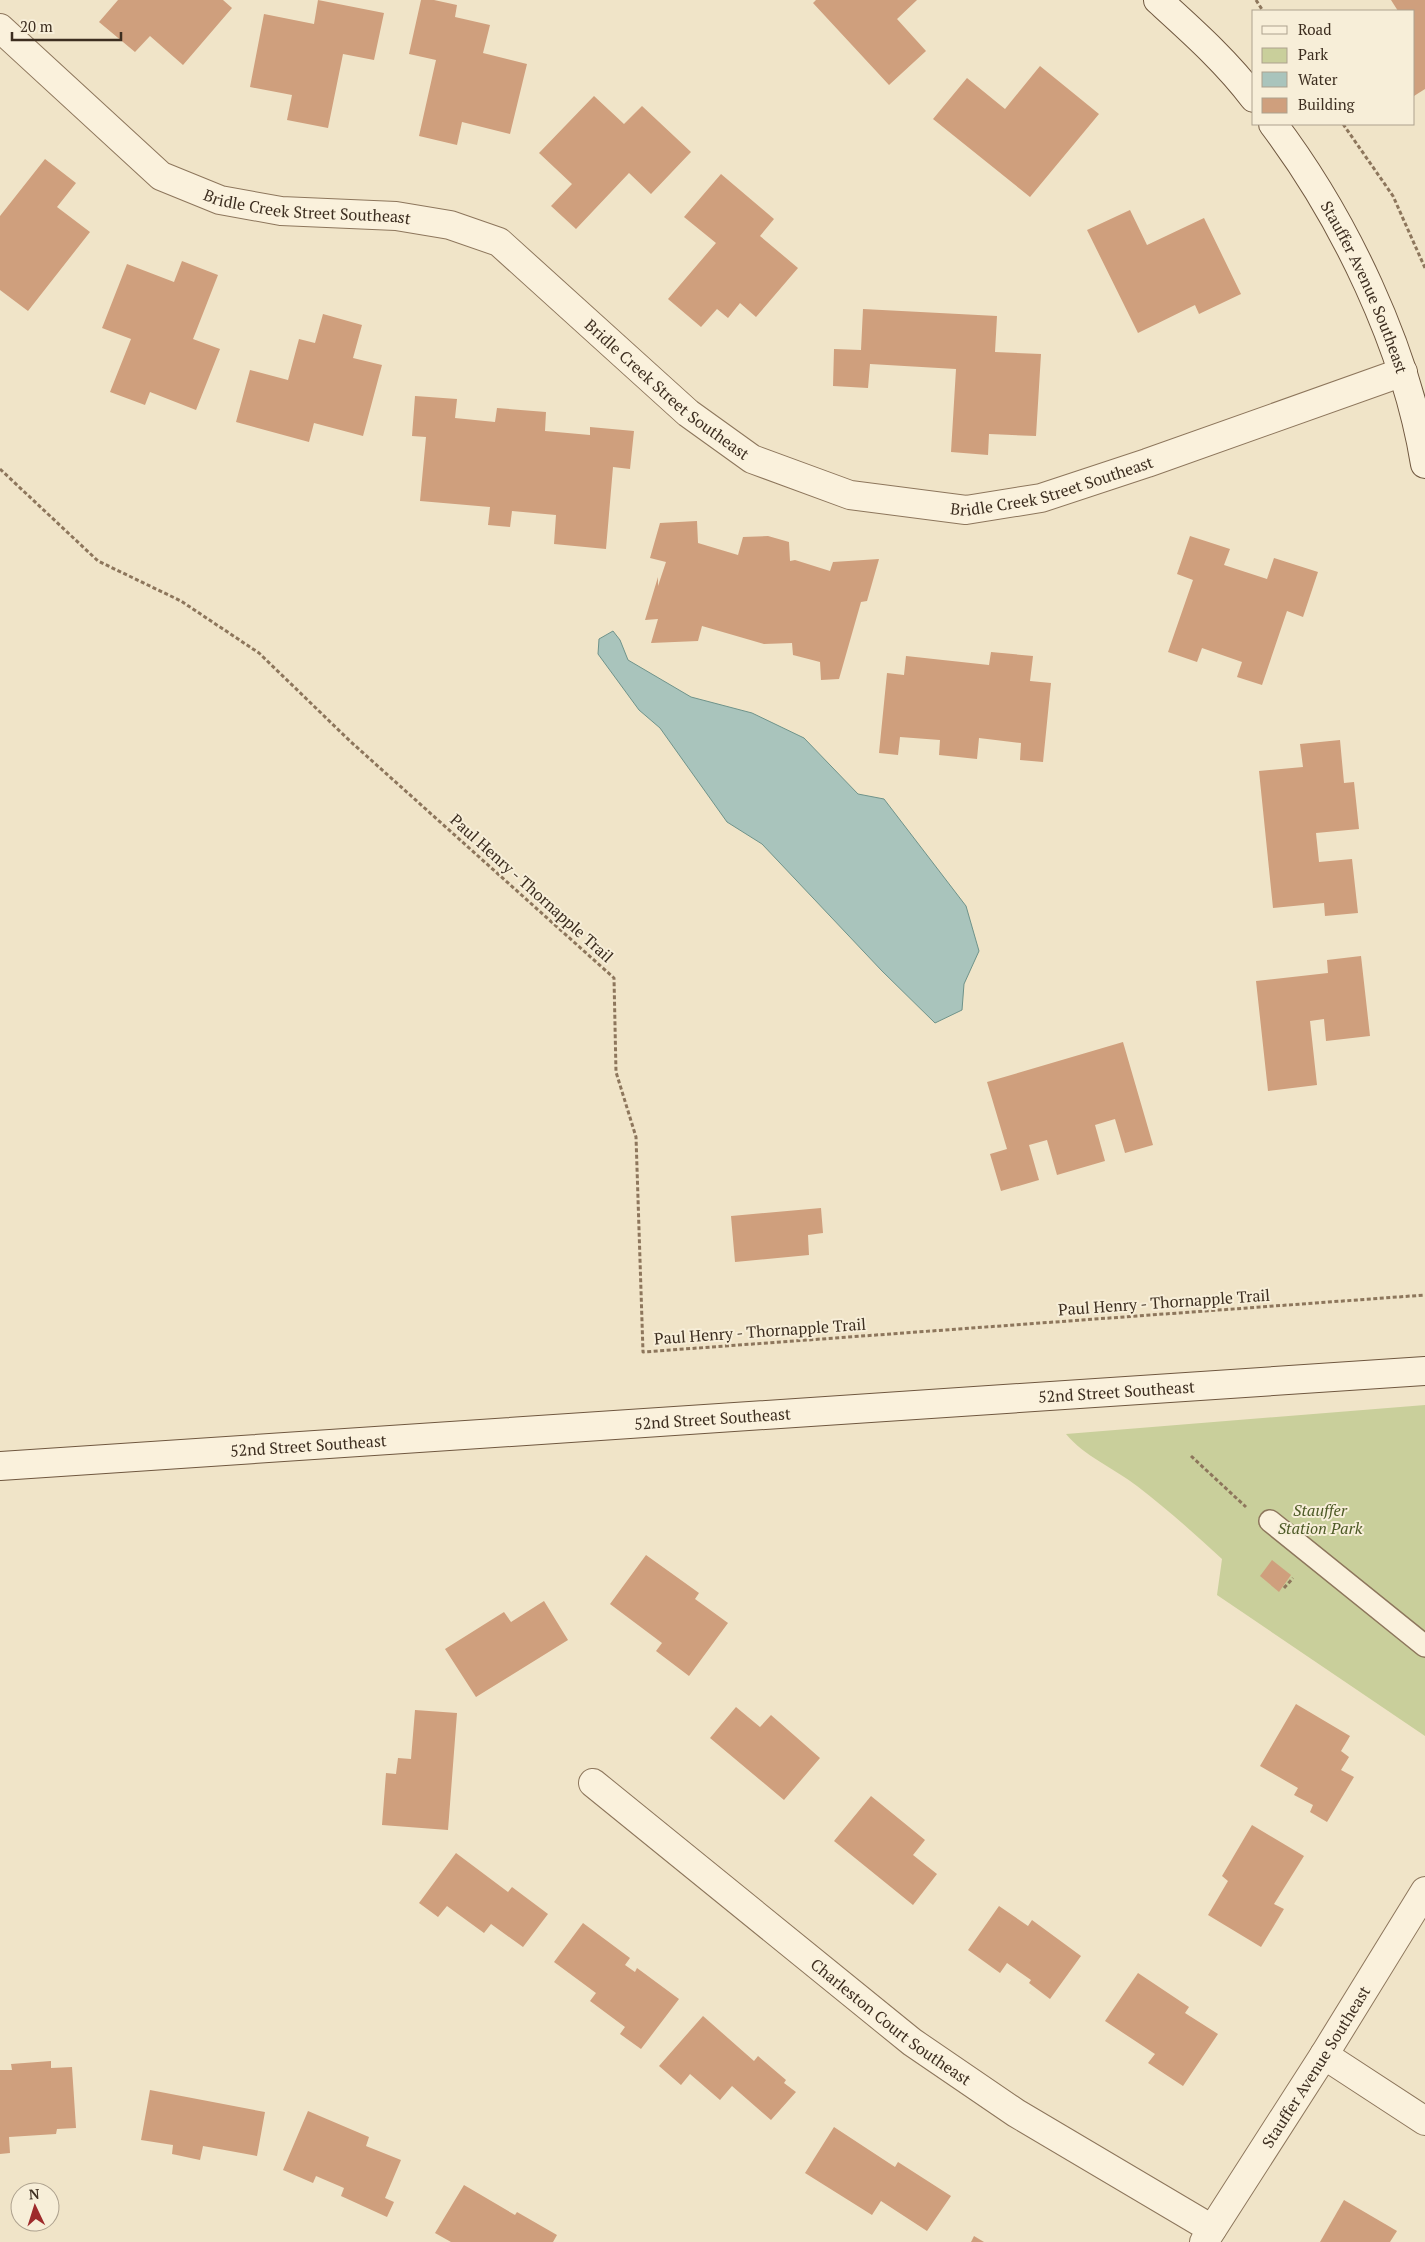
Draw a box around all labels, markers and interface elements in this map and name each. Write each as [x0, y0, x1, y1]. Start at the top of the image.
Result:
scale bar [12, 10, 121, 42]
legend [1252, 10, 1415, 125]
text: 20 m [20, 16, 53, 36]
text: Road [1298, 19, 1331, 39]
text: Park [1298, 44, 1328, 64]
text: Water [1298, 69, 1338, 89]
text: Building [1298, 94, 1356, 114]
street label: Bridle Creek Street Southeast [200, 183, 413, 229]
street label: Stauffer Avenue Southeast [1316, 197, 1413, 376]
street label: Bridle Creek Street Southeast [580, 314, 754, 465]
street label: Bridle Creek Street Southeast [949, 451, 1156, 521]
street label: Paul Henry - Thornapple Trail [446, 809, 618, 967]
street label: Paul Henry - Thornapple Trail [1057, 1284, 1271, 1320]
street label: Paul Henry - Thornapple Trail [653, 1313, 867, 1349]
street label: 52nd Street Southeast [1037, 1375, 1196, 1408]
street label: 52nd Street Southeast [633, 1402, 792, 1435]
street label: 52nd Street Southeast [229, 1429, 387, 1462]
park label: Stauffer Station Park [1278, 1499, 1363, 1539]
street label: Charleston Court Southeast [806, 1953, 976, 2090]
street label: Stauffer Avenue Southeast [1256, 1981, 1375, 2152]
north arrow [10, 2182, 60, 2232]
text: N [28, 2184, 40, 2203]

